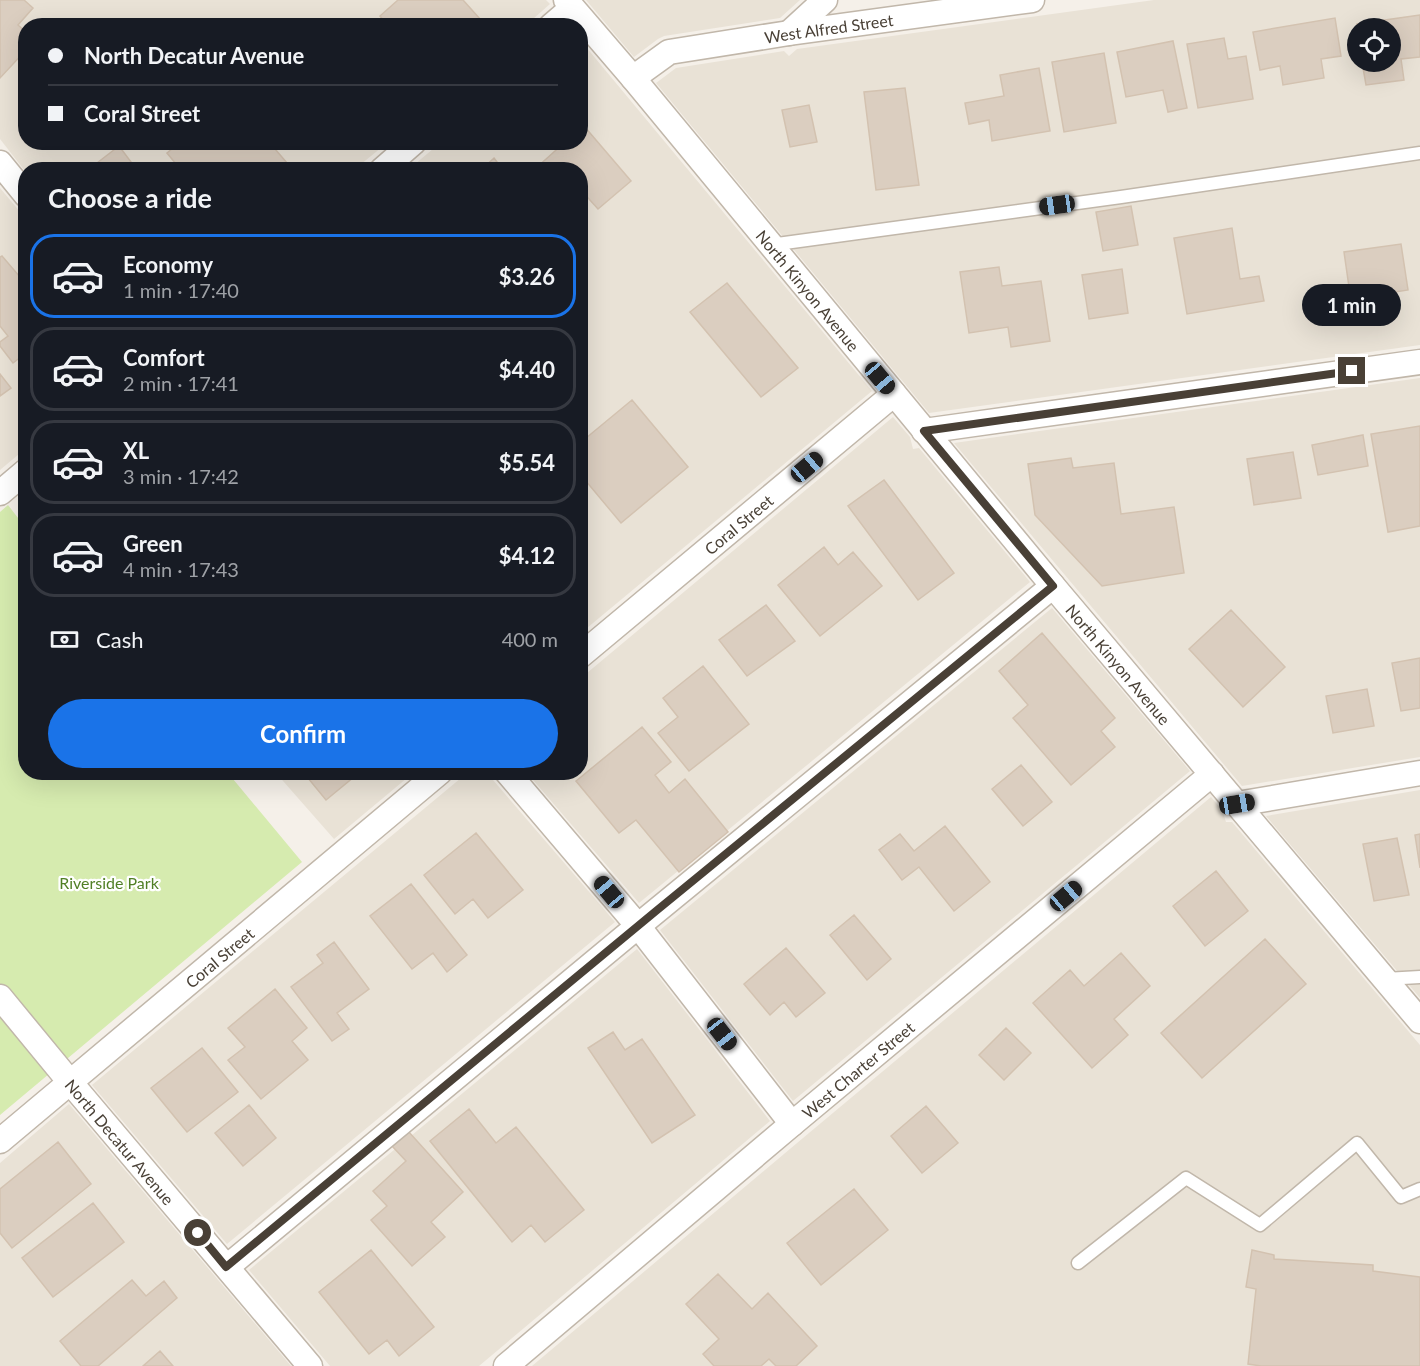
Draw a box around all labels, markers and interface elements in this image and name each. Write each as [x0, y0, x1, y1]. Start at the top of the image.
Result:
street label: West Alfred Street [763, 9, 895, 46]
map controls [1347, 18, 1401, 72]
button: locate [1347, 18, 1401, 72]
text: North Decatur Avenue [84, 42, 304, 69]
text: Coral Street [84, 100, 200, 127]
text: Choose a ride [48, 181, 212, 214]
car [1038, 194, 1076, 216]
street label: North Kinyon Avenue [753, 226, 864, 355]
icon: car [51, 249, 105, 303]
text: Economy [123, 251, 213, 278]
text: $3.26 [499, 263, 555, 290]
text: 1 min · 17:40 [123, 278, 239, 302]
callout: 1 min [1302, 284, 1402, 326]
text: 1 min [1327, 293, 1376, 317]
icon: car [51, 342, 105, 396]
text: Comfort [123, 344, 205, 371]
text: $4.40 [499, 356, 555, 383]
route end [1338, 357, 1365, 384]
car [862, 358, 898, 398]
text: 2 min · 17:41 [123, 371, 239, 395]
icon: car [51, 435, 105, 489]
text: XL [123, 437, 149, 464]
text: $5.54 [499, 449, 555, 476]
car [787, 449, 827, 485]
text: 3 min · 17:42 [123, 464, 239, 488]
street label: Coral Street [700, 490, 776, 558]
icon: car [51, 528, 105, 582]
text: Green [123, 530, 183, 557]
text: $4.12 [499, 542, 555, 569]
text: 4 min · 17:43 [123, 557, 239, 581]
street label: North Kinyon Avenue [1063, 600, 1175, 728]
icon: cash [48, 623, 81, 656]
text: Cash [96, 626, 143, 653]
text: 400 m [502, 627, 558, 651]
button: Confirm [48, 699, 558, 768]
car [1218, 792, 1256, 816]
car [591, 872, 627, 912]
park label: Riverside Park [59, 873, 160, 892]
car [1046, 878, 1086, 914]
street label: Coral Street [181, 923, 257, 991]
car [704, 1014, 740, 1054]
street label: West Charter Street [798, 1017, 918, 1122]
street label: North Decatur Avenue [62, 1075, 179, 1208]
route start [184, 1219, 211, 1246]

